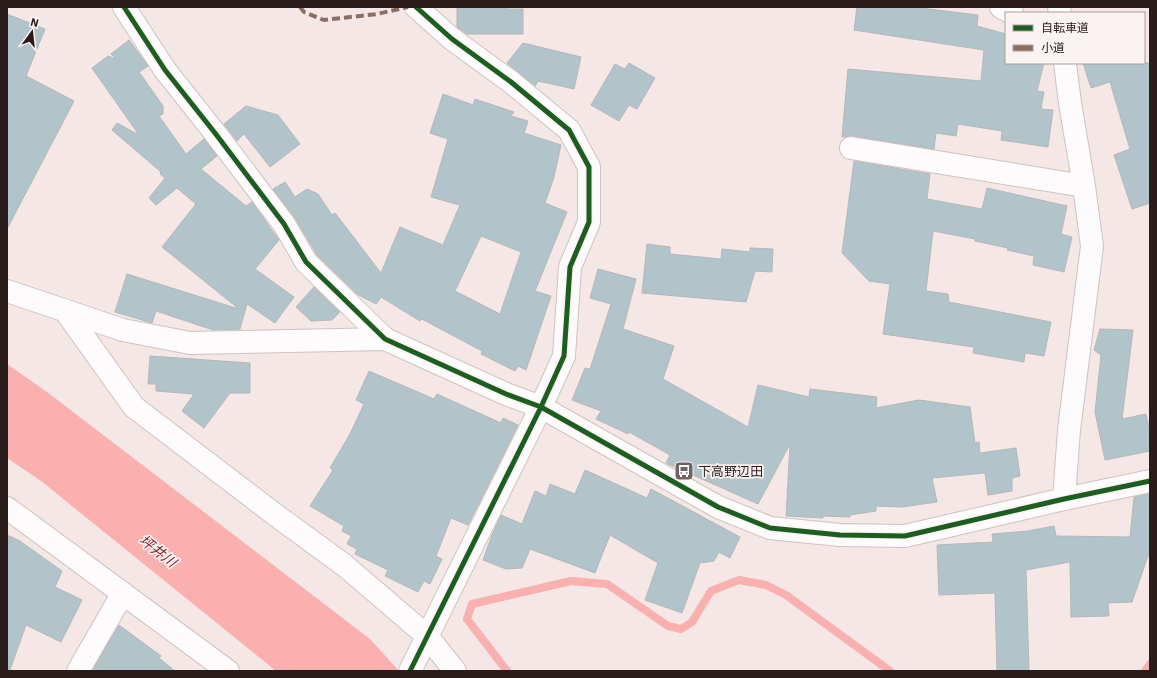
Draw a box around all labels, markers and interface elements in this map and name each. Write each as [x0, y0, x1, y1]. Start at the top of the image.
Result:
north arrow [12, 12, 52, 52]
legend [1005, 12, 1145, 64]
text: N [29, 15, 40, 30]
text: 自転車道 [1041, 20, 1089, 35]
text: 小道 [1041, 40, 1065, 55]
bus stop icon: 下高野辺田 [673, 460, 695, 482]
place label: 下高野辺田 [698, 463, 763, 480]
water label: 坪井川 [136, 531, 182, 572]

